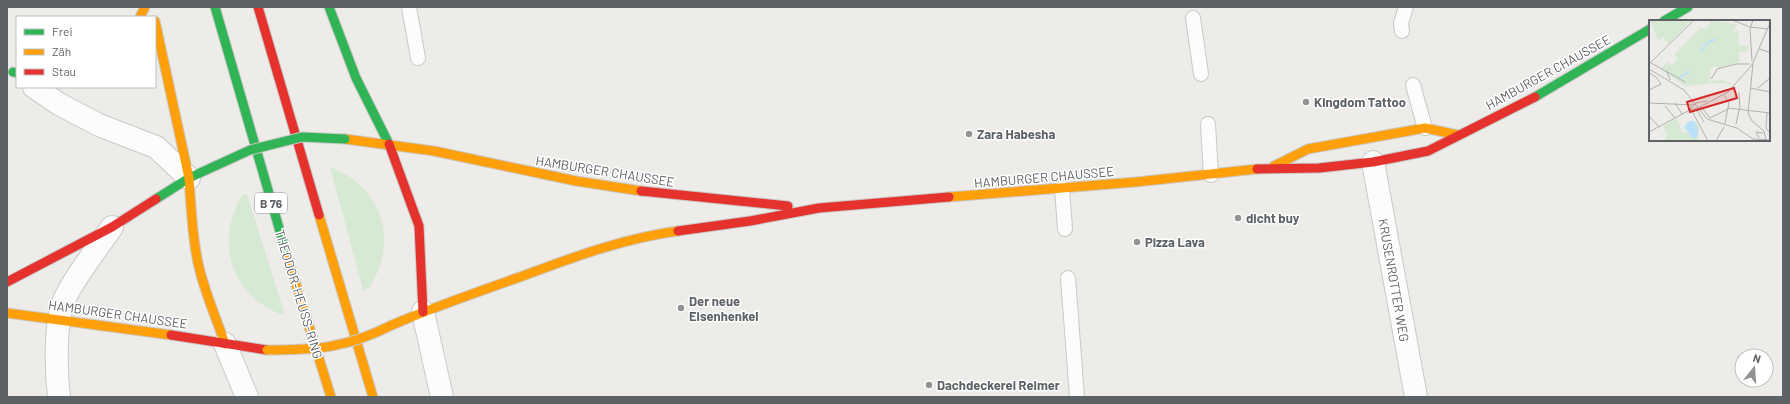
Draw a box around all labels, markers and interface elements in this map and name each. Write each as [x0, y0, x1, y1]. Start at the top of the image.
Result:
legend [16, 16, 156, 88]
inset map [1649, 20, 1770, 141]
text: Frei [52, 24, 72, 38]
street label: HAMBURGER CHAUSSEE [1483, 31, 1613, 113]
text: Zäh [52, 44, 71, 58]
text: Stau [52, 64, 76, 78]
place label: Kingdom Tattoo [1314, 94, 1406, 110]
marker: Kingdom Tattoo [1301, 97, 1311, 107]
place label: Zara Habesha [977, 126, 1055, 142]
marker: Zara Habesha [964, 129, 974, 139]
street label: HAMBURGER CHAUSSEE [534, 152, 676, 190]
street label: HAMBURGER CHAUSSEE [973, 163, 1115, 191]
road number: B 76 [255, 193, 287, 213]
place label: dicht buy [1246, 210, 1300, 226]
marker: dicht buy [1233, 213, 1243, 223]
street label: KRUSENROTTER WEG [1375, 217, 1413, 343]
street label: THEODOR-HEUSS-RING [272, 228, 326, 361]
place label: Pizza Lava [1145, 234, 1205, 250]
marker: Pizza Lava [1132, 237, 1142, 247]
place label: Der neue Eisenhenkel [689, 293, 759, 324]
street label: HAMBURGER CHAUSSEE [47, 296, 189, 332]
marker: Der neue Eisenhenkel [676, 303, 686, 313]
north arrow [1734, 348, 1774, 388]
text: N [1752, 351, 1762, 365]
place label: Dachdeckerei Reimer [937, 377, 1060, 393]
marker: Dachdeckerei Reimer [924, 380, 934, 390]

